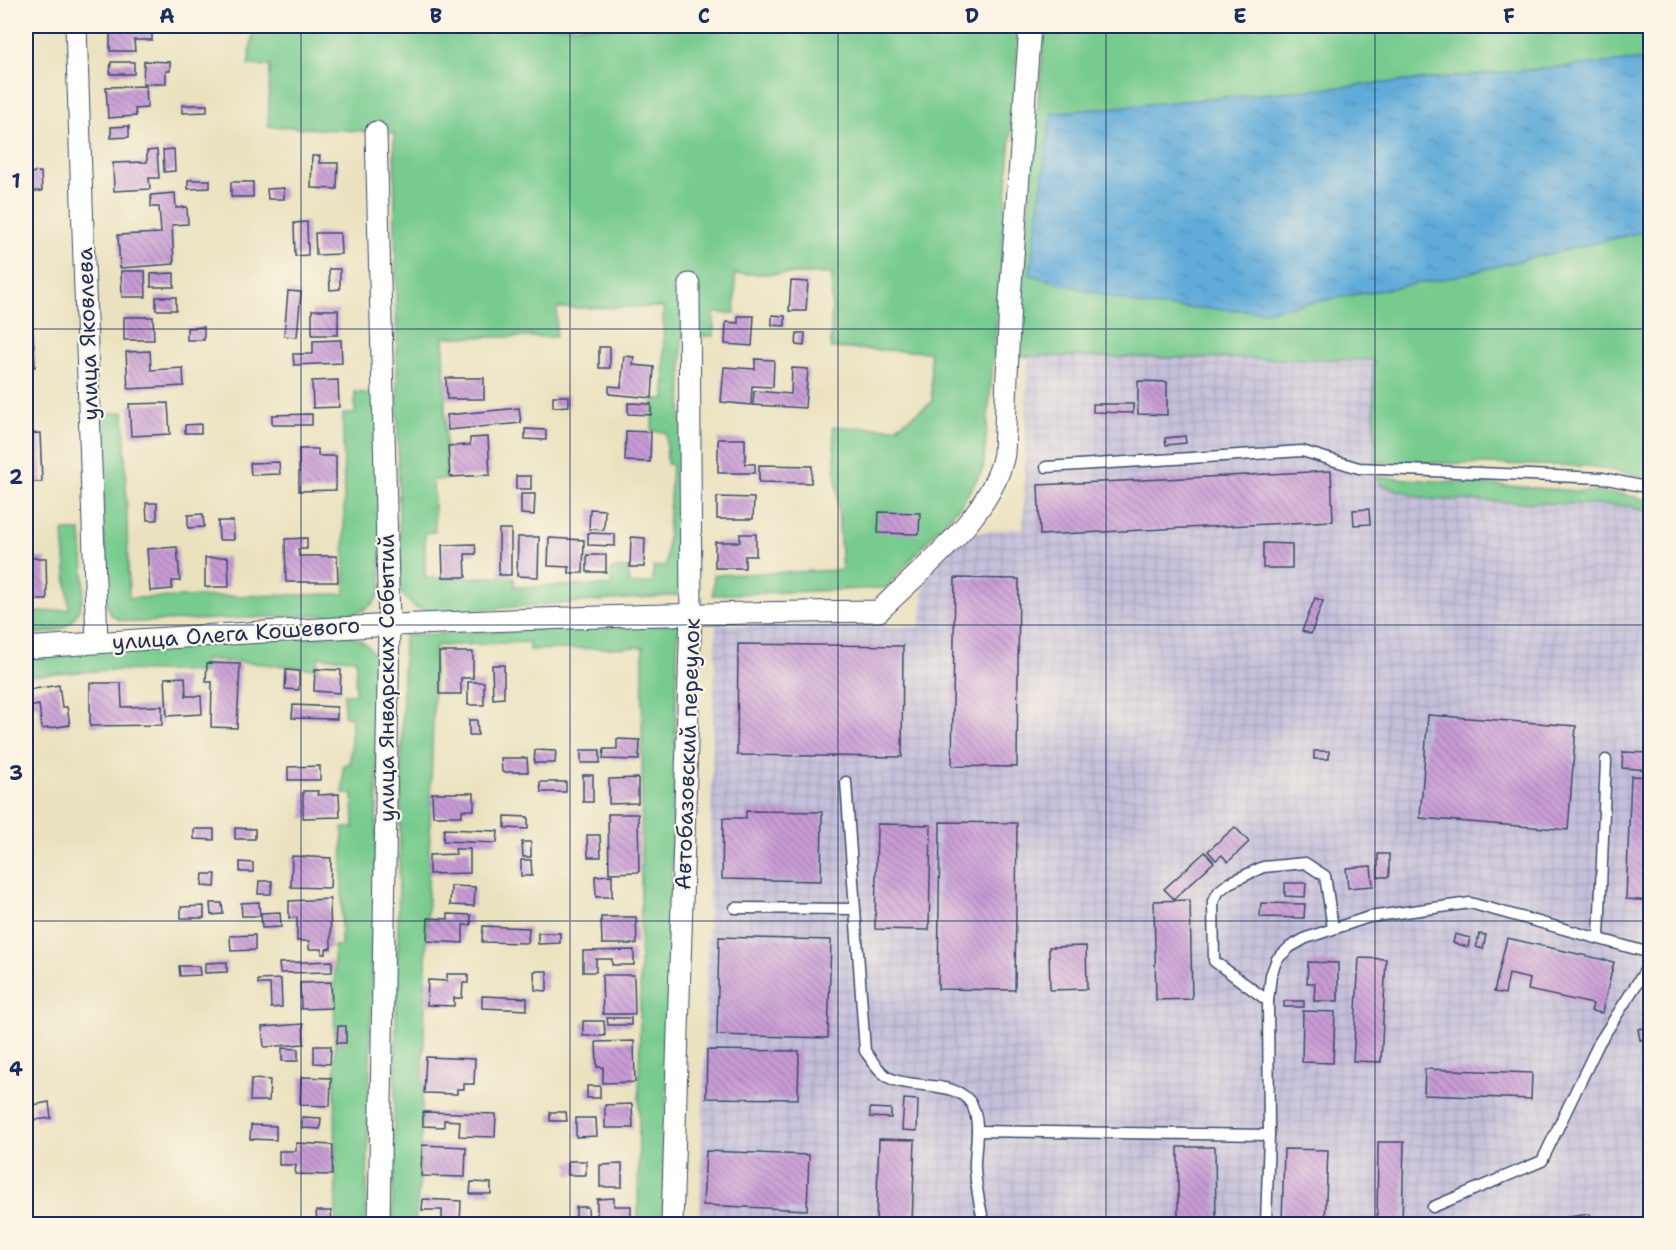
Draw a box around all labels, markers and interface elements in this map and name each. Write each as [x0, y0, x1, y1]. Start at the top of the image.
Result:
text: A [159, 3, 175, 29]
text: B [430, 3, 442, 29]
text: C [698, 3, 710, 29]
text: D [965, 3, 979, 29]
text: E [1233, 3, 1247, 29]
text: F [1503, 3, 1515, 29]
text: 1 [11, 168, 21, 194]
street label: улица Яковлева [70, 247, 105, 421]
text: 2 [9, 464, 23, 490]
street label: улица Январских Событий [372, 534, 401, 822]
street label: улица Олега Кошевого [111, 610, 361, 657]
street label: Автобазовский переулок [668, 617, 707, 890]
text: 3 [9, 760, 23, 786]
text: 4 [9, 1056, 23, 1082]

